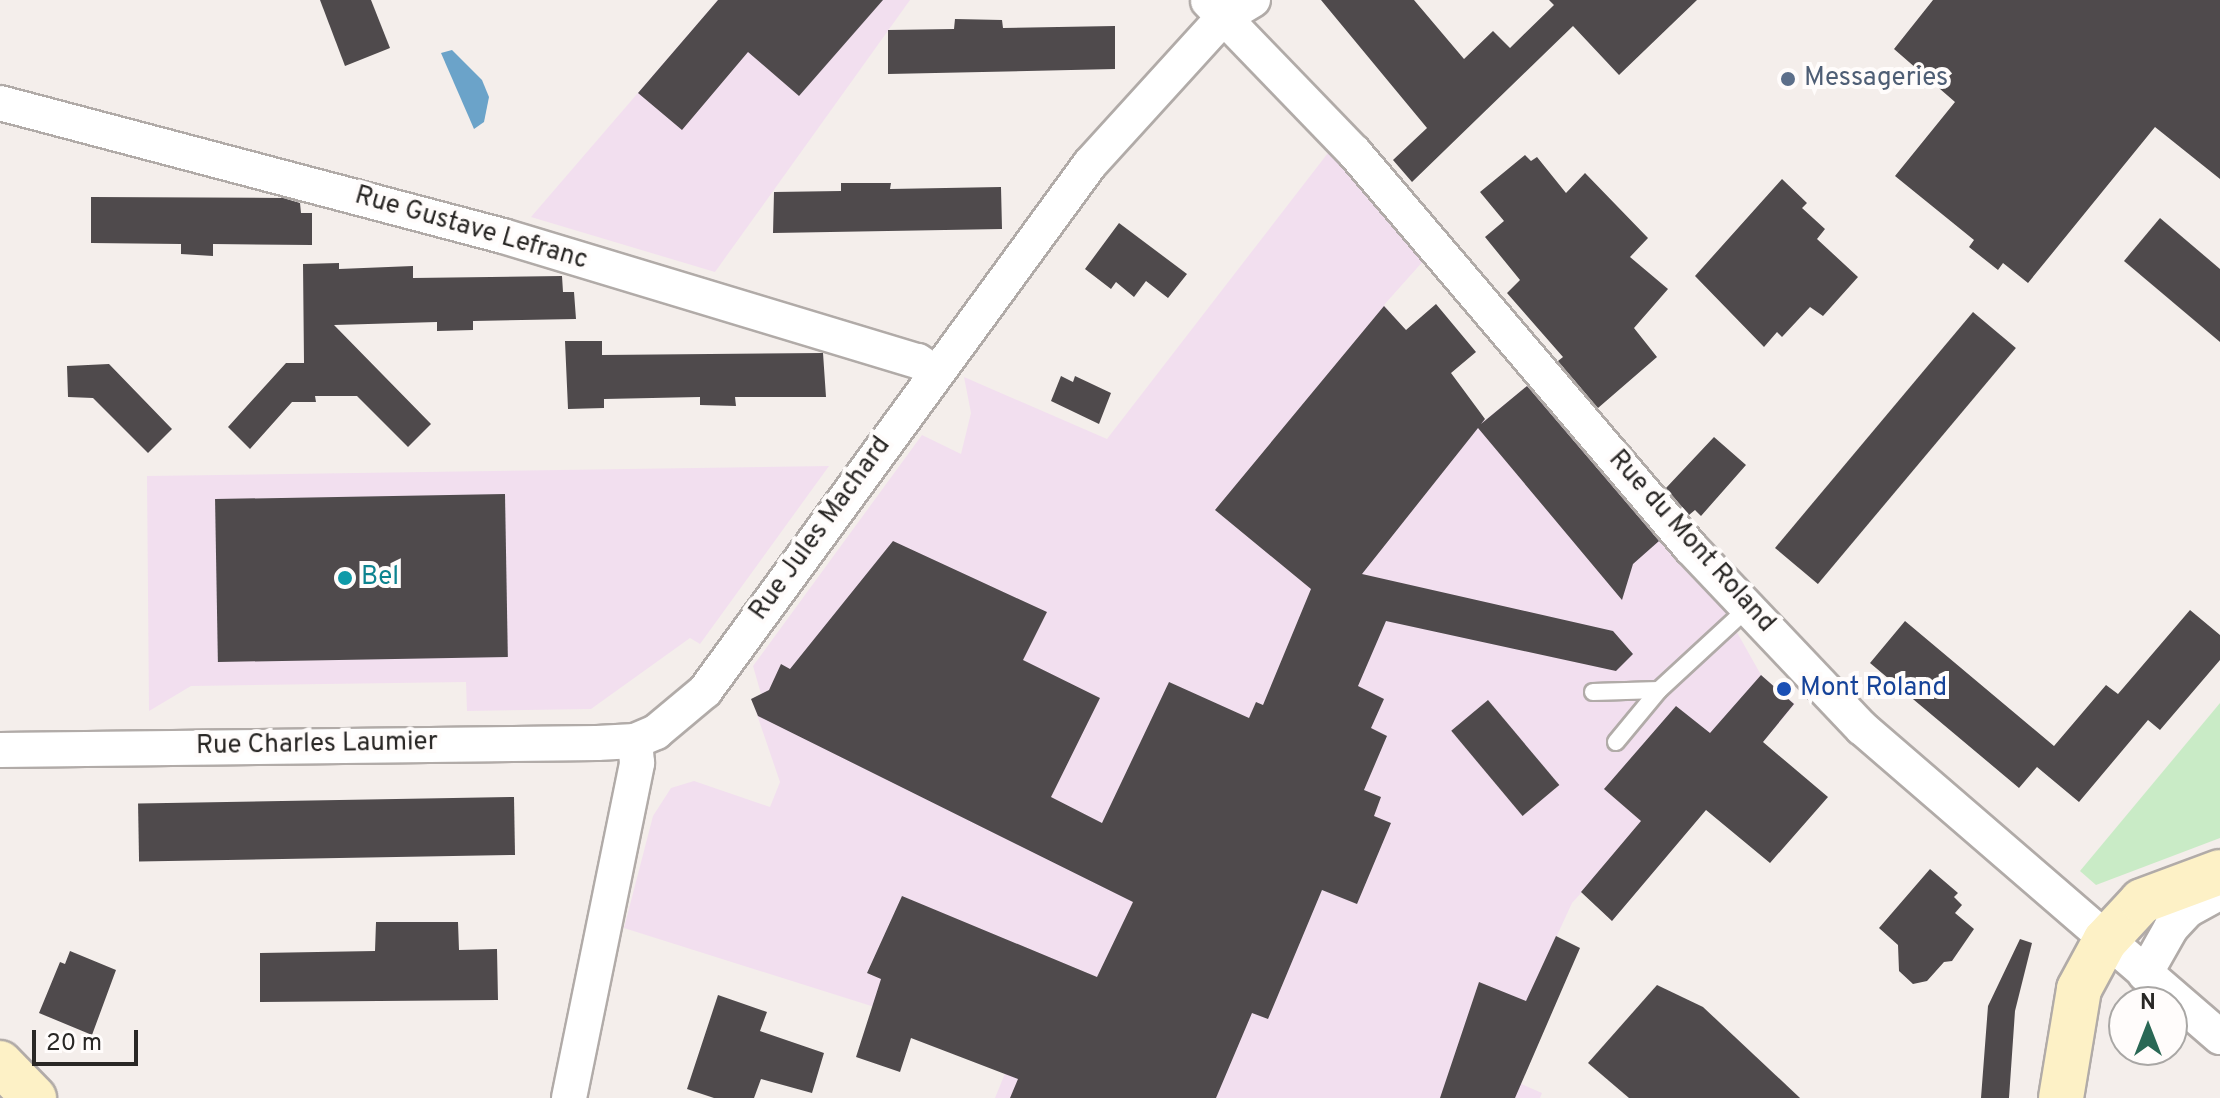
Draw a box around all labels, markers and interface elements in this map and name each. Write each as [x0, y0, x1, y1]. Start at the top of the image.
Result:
place label: Messageries [1804, 63, 1948, 95]
marker: Messageries [1779, 70, 1797, 88]
street label: Rue Gustave Lefranc [351, 181, 591, 277]
street label: Rue Jules Machard [744, 431, 898, 627]
street label: Rue du Mont Roland [1601, 445, 1781, 639]
place label: Bel [361, 562, 399, 594]
marker: Bel [336, 569, 354, 587]
place label: Mont Roland [1800, 673, 1947, 705]
marker: Mont Roland [1775, 680, 1793, 698]
street label: Rue Charles Laumier [196, 727, 438, 763]
north arrow [2108, 986, 2188, 1066]
text: N [2140, 990, 2156, 1017]
scale bar [36, 1014, 142, 1064]
text: 20 m [46, 1029, 102, 1059]

